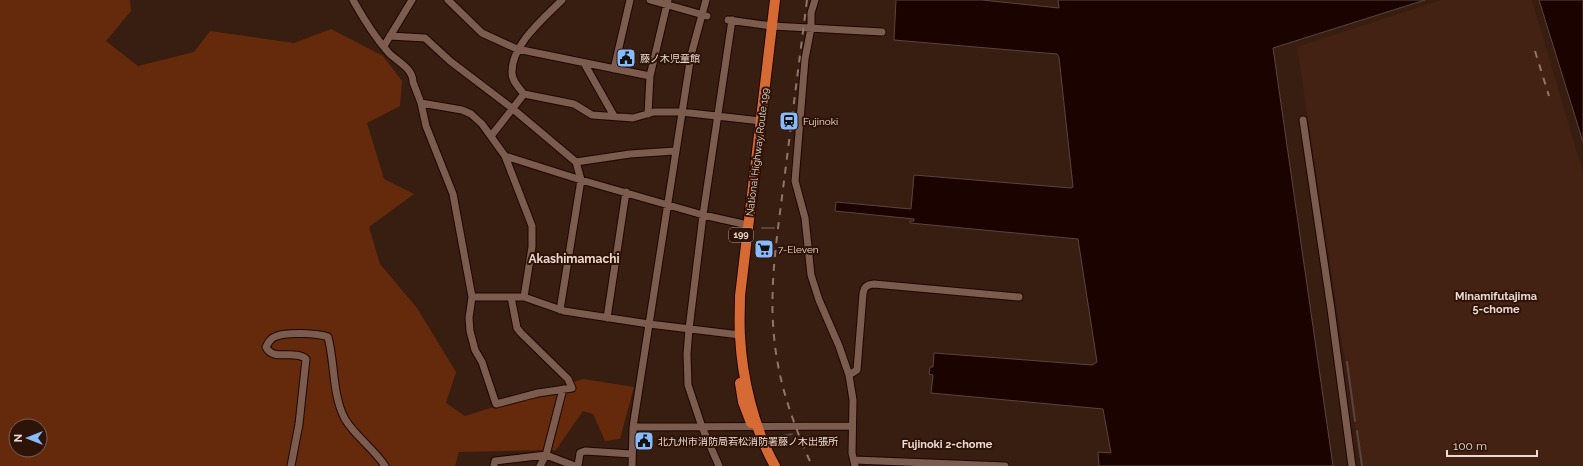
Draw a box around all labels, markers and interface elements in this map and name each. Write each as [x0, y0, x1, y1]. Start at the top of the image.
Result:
public building icon: 藤ノ木児童館 [615, 47, 637, 69]
place label: 藤ノ木児童館 [640, 53, 700, 64]
street label: National Highway Route 199 [744, 87, 771, 217]
station icon: Fujinoki [778, 110, 800, 132]
place label: Fujinoki [803, 116, 838, 127]
road number: 199 [729, 228, 753, 242]
supermarket icon: 7-Eleven [753, 238, 775, 260]
place label: 7-Eleven [778, 244, 819, 255]
district label: Akashimamachi [528, 252, 620, 266]
district label: Minamifutajima 5-chome [1455, 290, 1537, 316]
north arrow [8, 418, 48, 458]
public building icon: 北九州市消防局若松消防署藤ノ木出張所 [633, 430, 655, 452]
scale bar [1447, 432, 1537, 458]
text: N [12, 434, 25, 442]
place label: 北九州市消防局若松消防署藤ノ木出張所 [658, 436, 838, 447]
district label: Fujinoki 2-chome [902, 438, 993, 451]
text: 100 m [1453, 439, 1487, 453]

